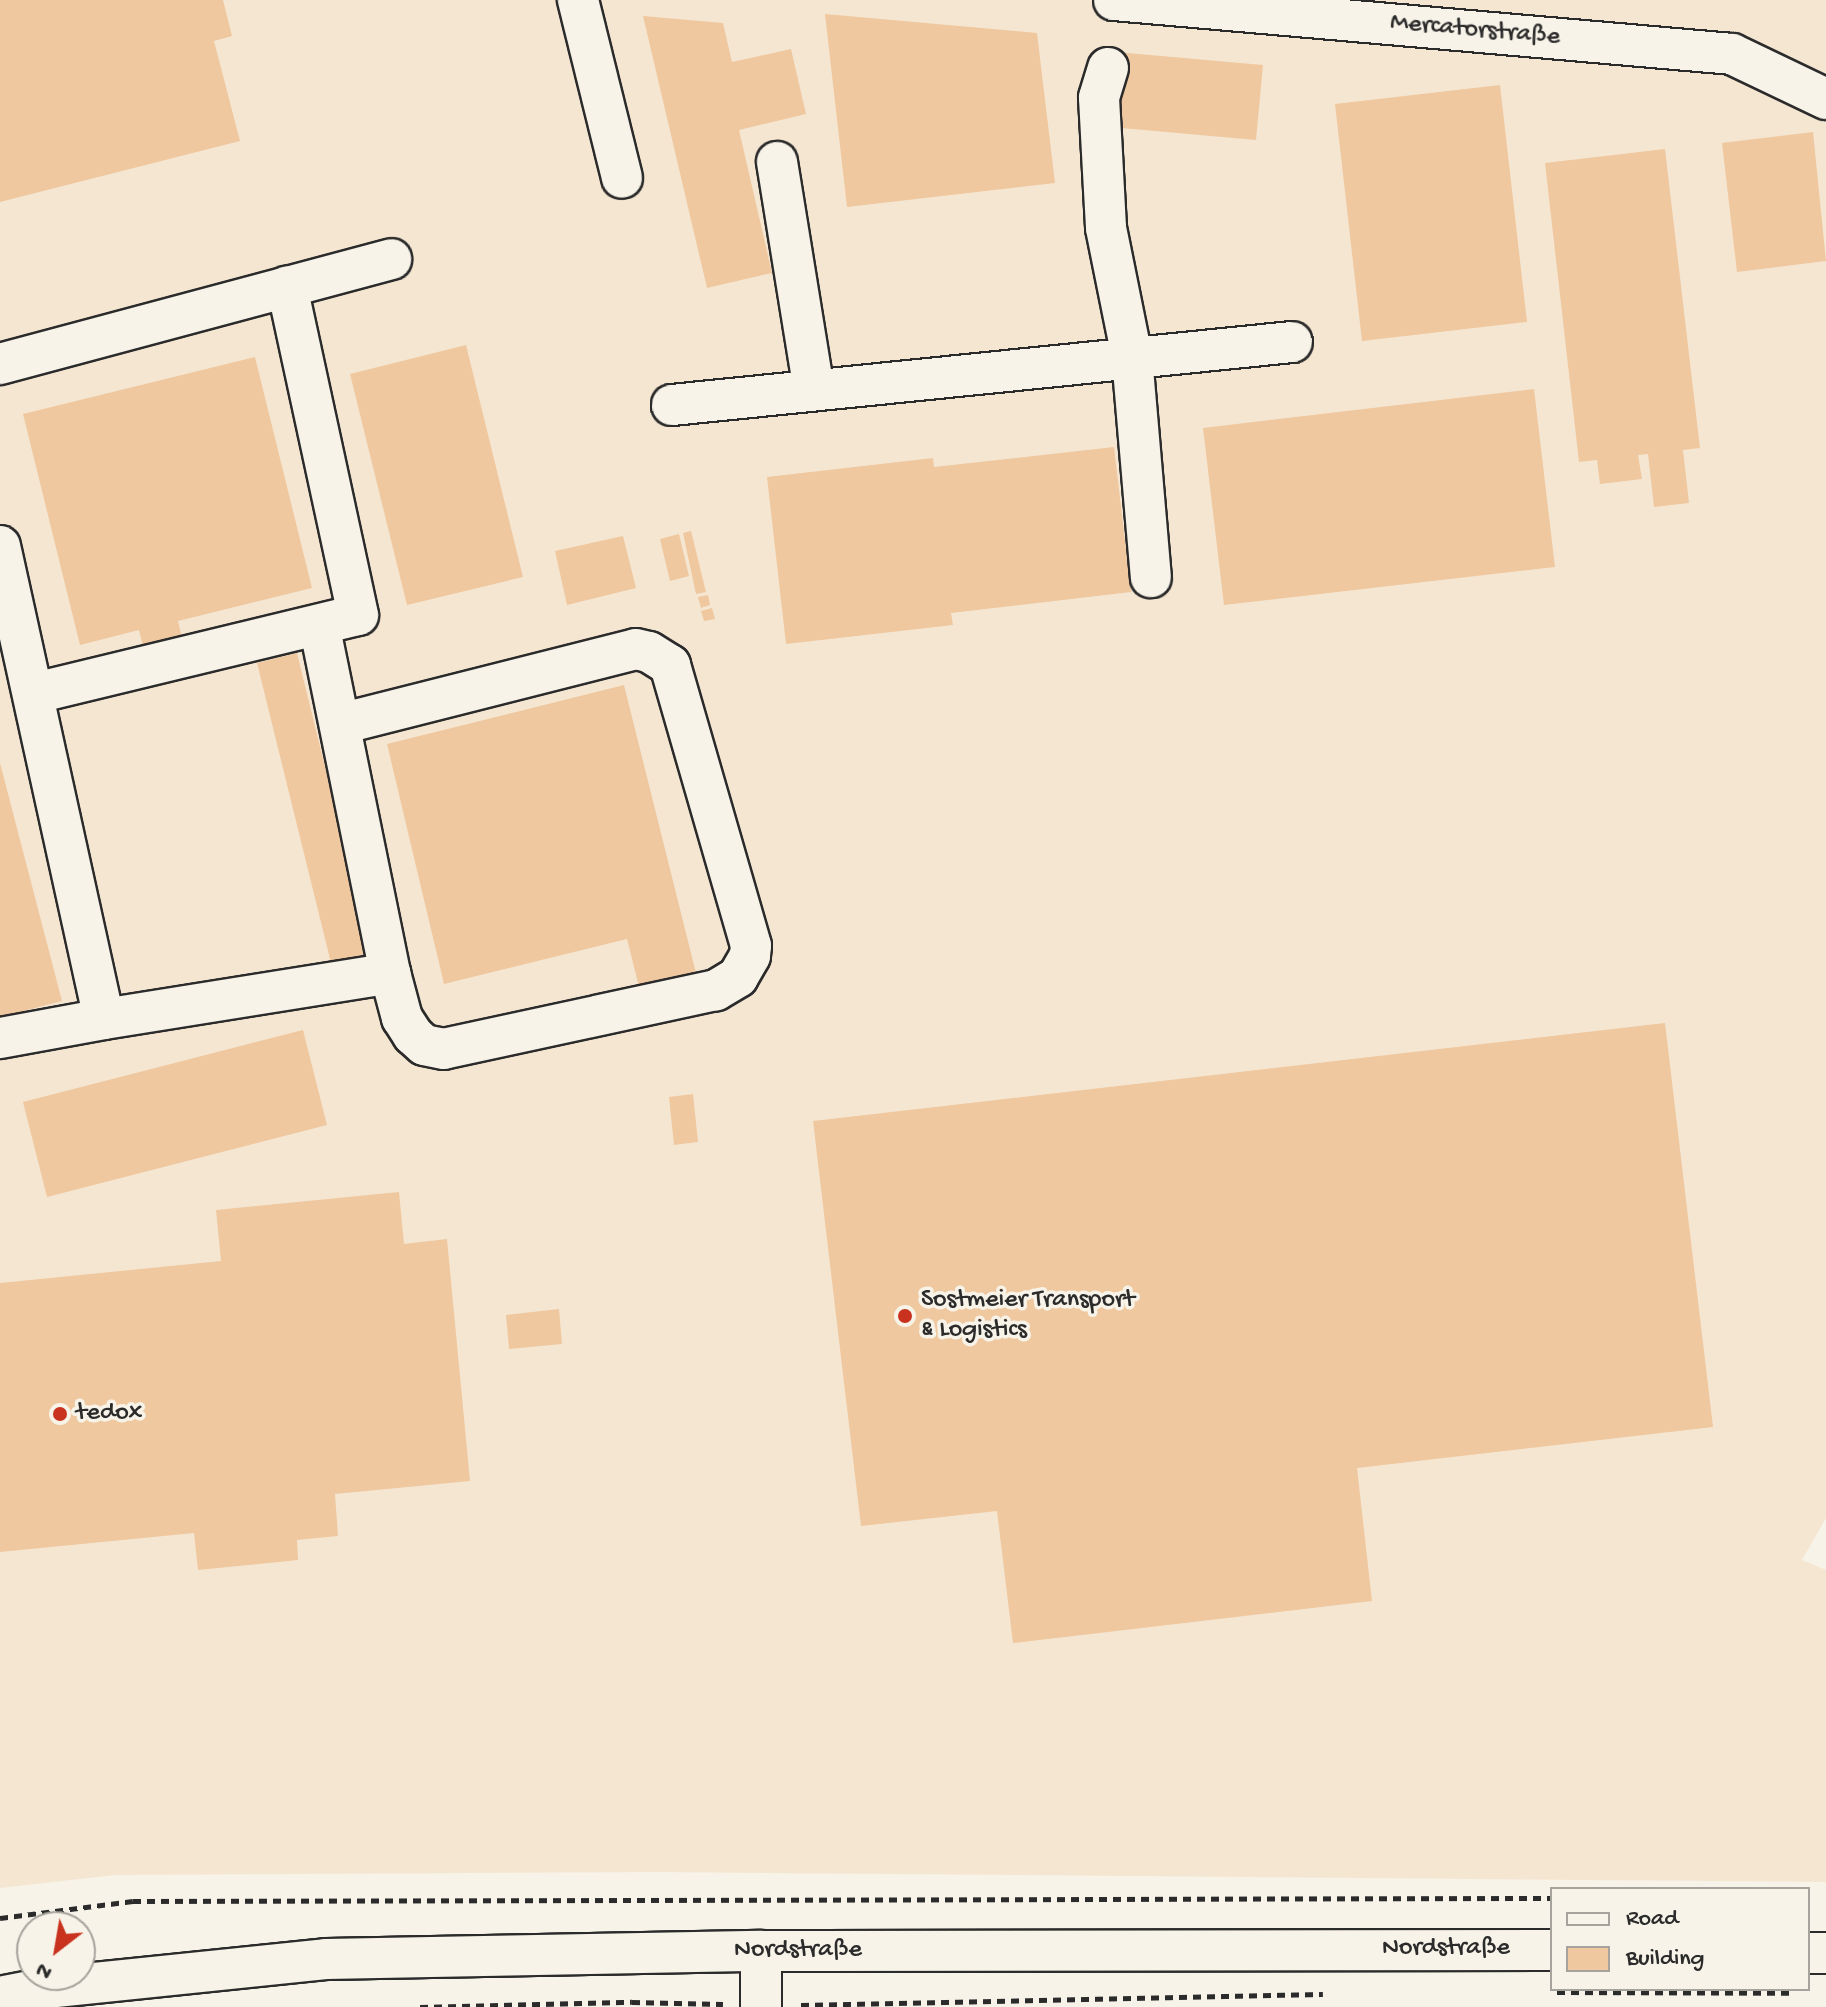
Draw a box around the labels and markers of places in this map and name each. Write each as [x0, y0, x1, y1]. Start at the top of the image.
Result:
place label: Sostmeier Transport & Logistics [921, 1285, 1135, 1346]
marker: Sostmeier Transport & Logistics [896, 1307, 914, 1325]
place label: tedox [76, 1398, 142, 1430]
marker: tedox [51, 1405, 69, 1423]

